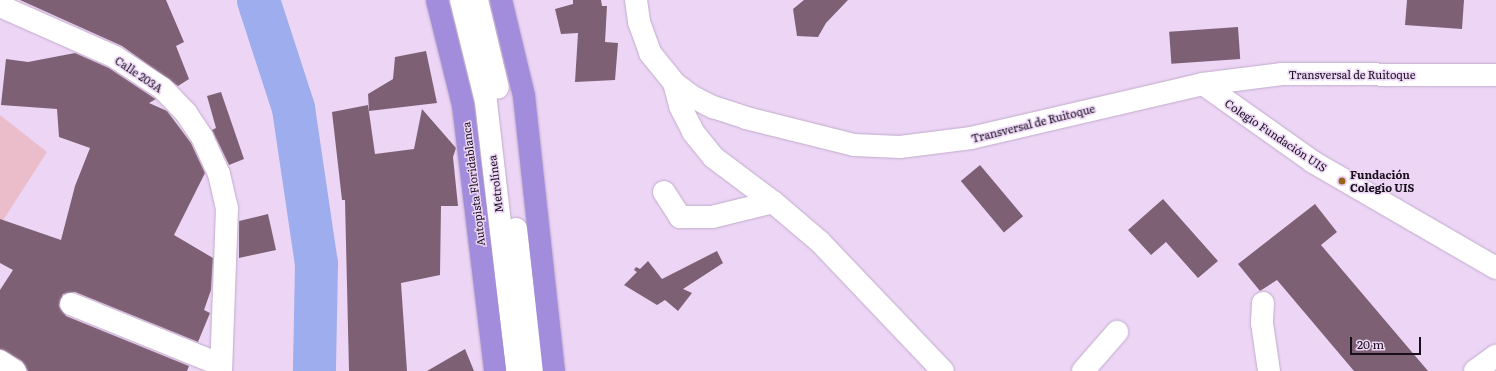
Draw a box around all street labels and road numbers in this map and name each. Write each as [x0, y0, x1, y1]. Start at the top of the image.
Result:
street label: Calle 203A [113, 53, 165, 95]
street label: Transversal de Ruitoque [1288, 67, 1416, 81]
street label: Colegio Fundación UIS [1223, 96, 1329, 174]
street label: Transversal de Ruitoque [970, 101, 1096, 145]
street label: Autopista Floridablanca [459, 121, 487, 247]
street label: Metrolínea [485, 154, 505, 214]

